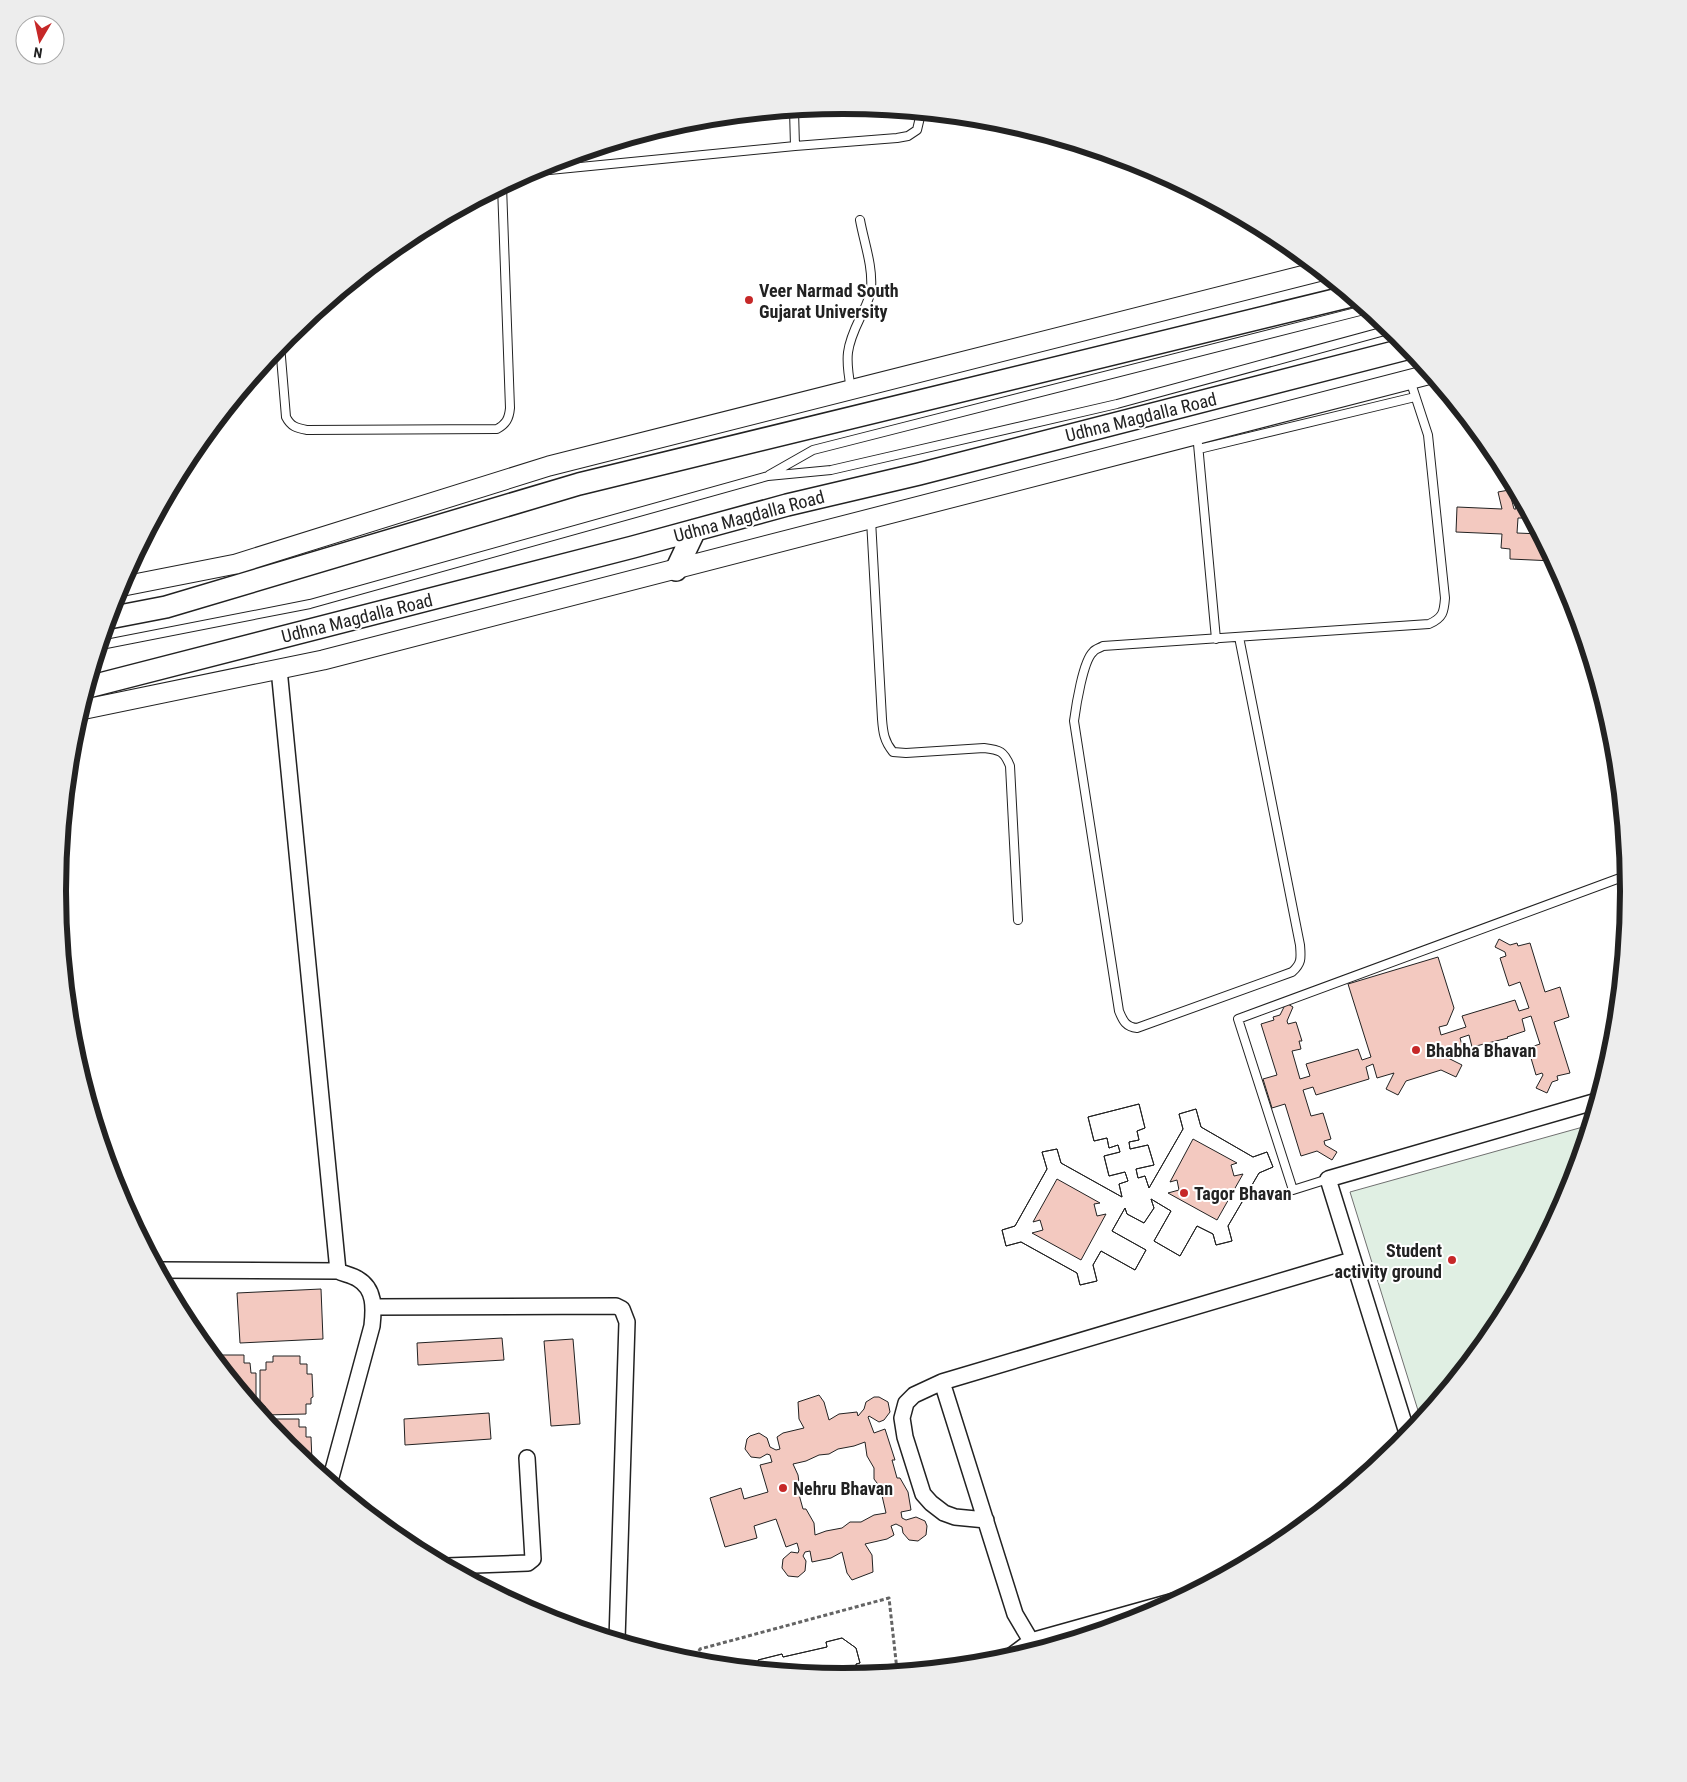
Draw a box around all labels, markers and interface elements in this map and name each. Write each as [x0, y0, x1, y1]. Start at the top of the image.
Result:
north arrow [15, 15, 65, 65]
text: N [32, 44, 43, 61]
place label: Veer Narmad South Gujarat University [759, 280, 899, 322]
marker: Veer Narmad South Gujarat University [743, 294, 755, 306]
street label: Udhna Magdalla Road [1063, 388, 1219, 446]
street label: Udhna Magdalla Road [671, 486, 827, 546]
street label: Udhna Magdalla Road [279, 589, 435, 647]
place label: Bhabha Bhavan [1426, 1040, 1536, 1061]
marker: Bhabha Bhavan [1410, 1044, 1422, 1056]
place label: Tagor Bhavan [1194, 1183, 1292, 1204]
marker: Tagor Bhavan [1178, 1187, 1190, 1199]
place label: Student activity ground [1335, 1240, 1442, 1282]
marker: Student activity ground [1446, 1254, 1458, 1266]
place label: Nehru Bhavan [793, 1478, 893, 1499]
marker: Nehru Bhavan [777, 1482, 789, 1494]

